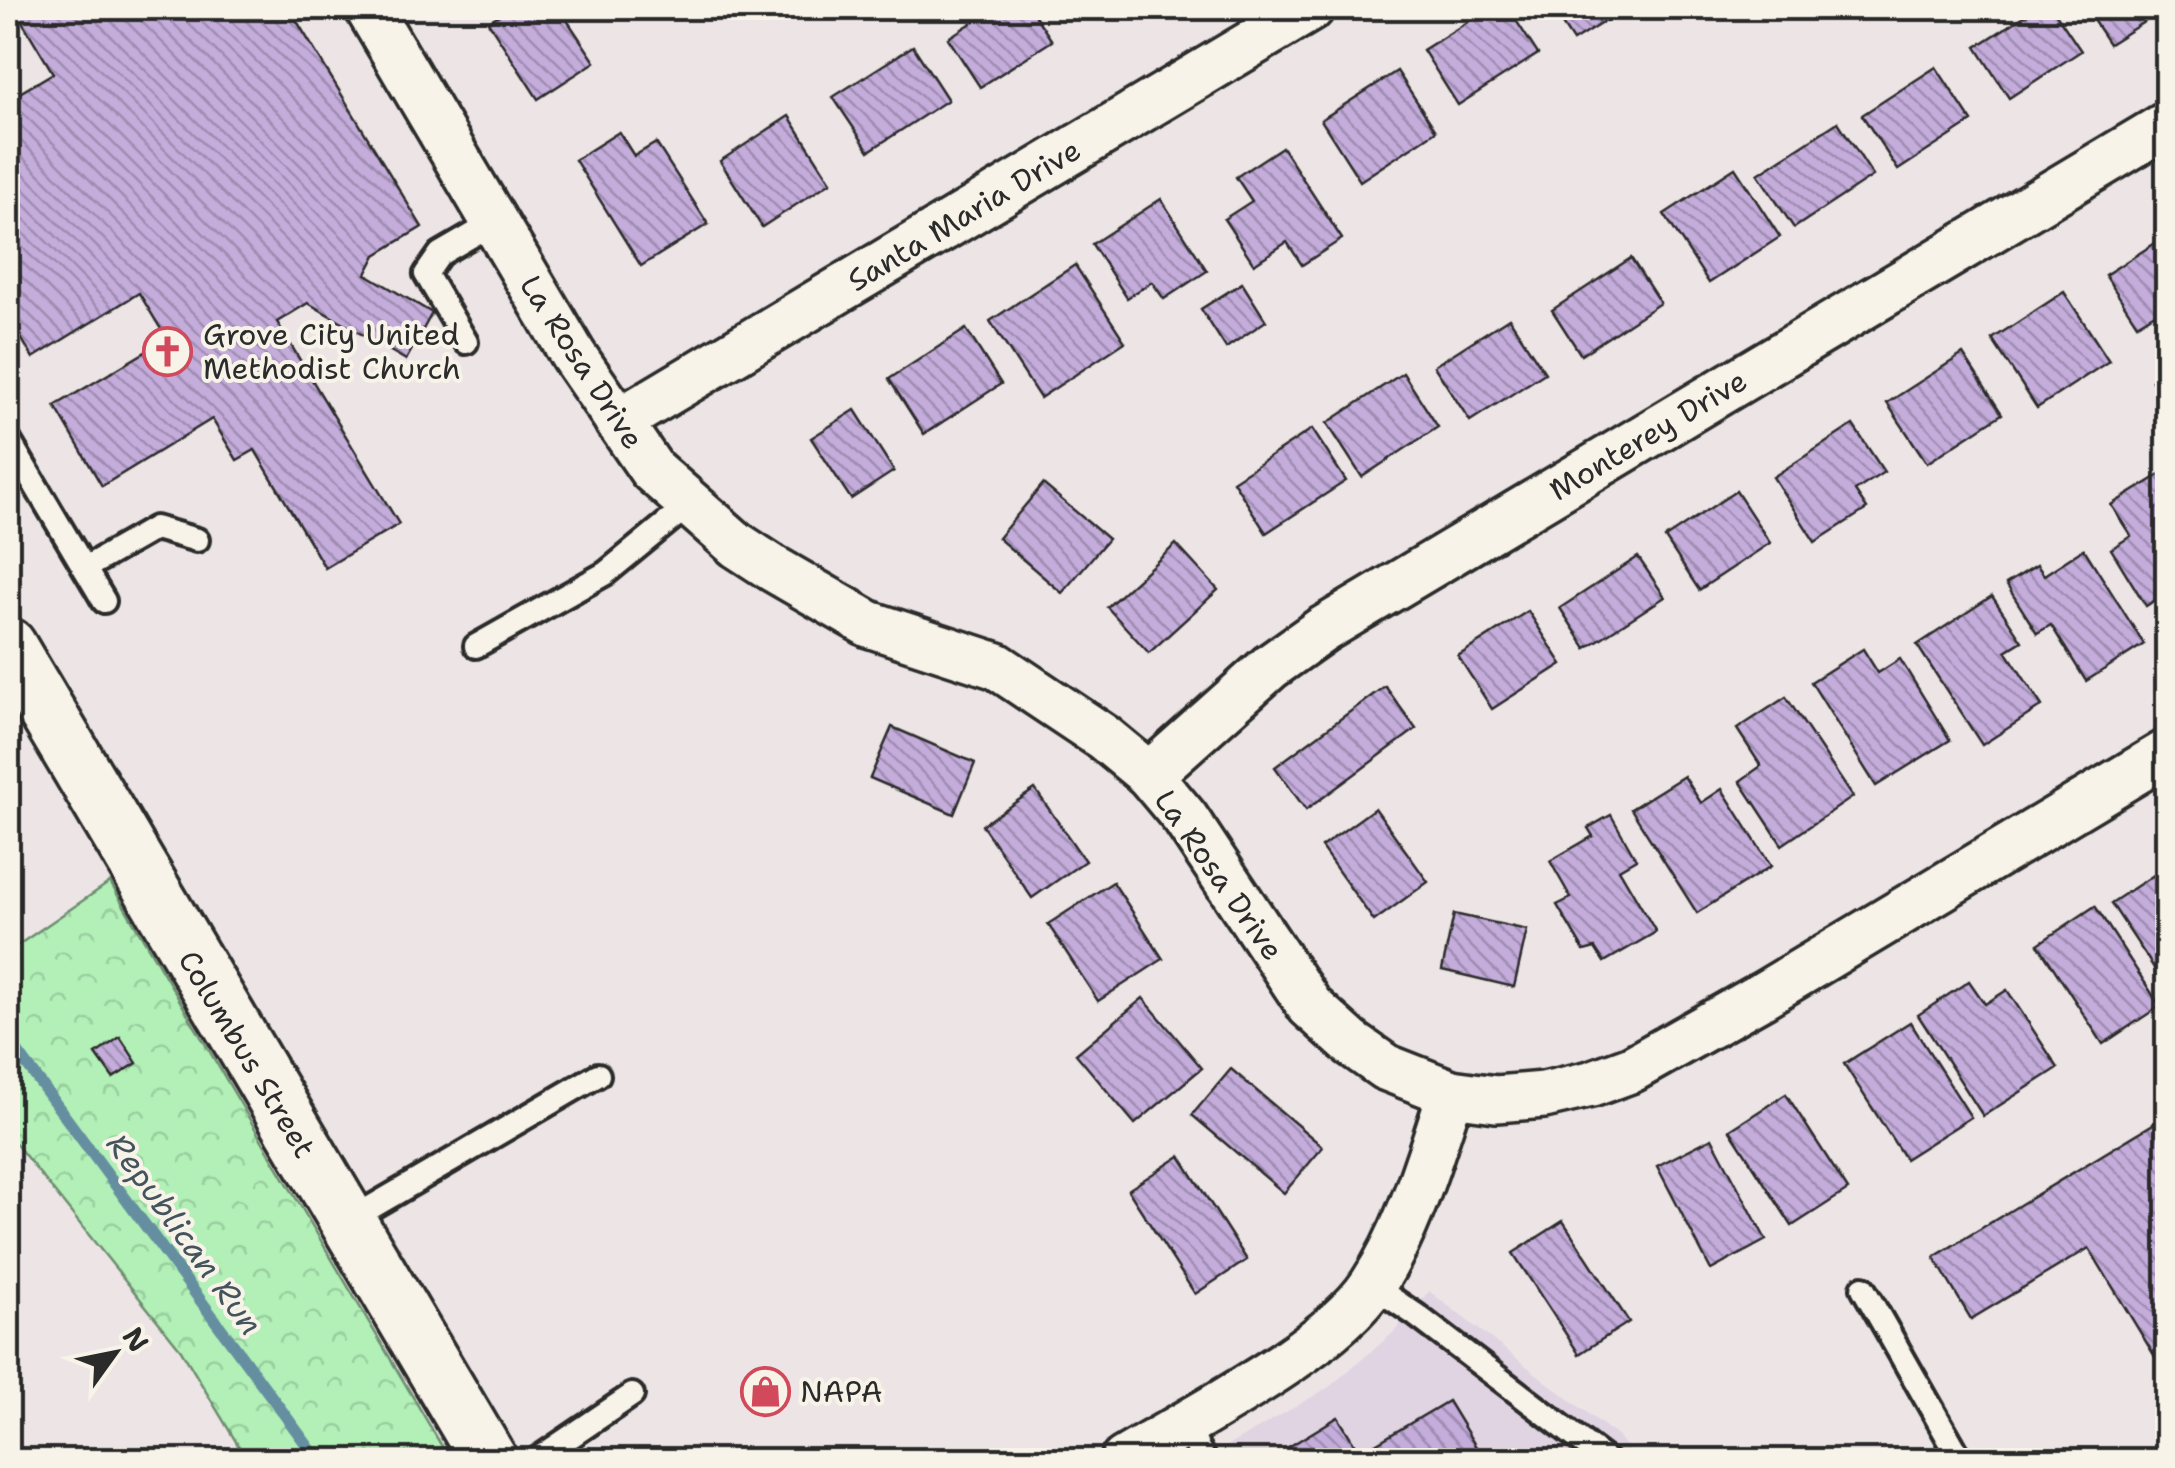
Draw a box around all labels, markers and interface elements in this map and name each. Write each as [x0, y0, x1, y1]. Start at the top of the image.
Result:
street label: Santa Maria Drive [840, 129, 1088, 301]
street label: La Rosa Drive [510, 267, 654, 457]
place label: Grove City United Methodist Church [203, 314, 461, 389]
church icon: Grove City United Methodist Church [142, 325, 194, 377]
street label: Monterey Drive [1542, 360, 1754, 510]
street label: La Rosa Drive [1145, 782, 1293, 968]
street label: Columbus Street [169, 943, 325, 1165]
water label: Republican Run [97, 1124, 273, 1344]
north arrow [65, 1303, 165, 1403]
text: N [114, 1320, 158, 1359]
shop icon: NAPA [739, 1365, 791, 1417]
place label: NAPA [800, 1371, 882, 1412]

